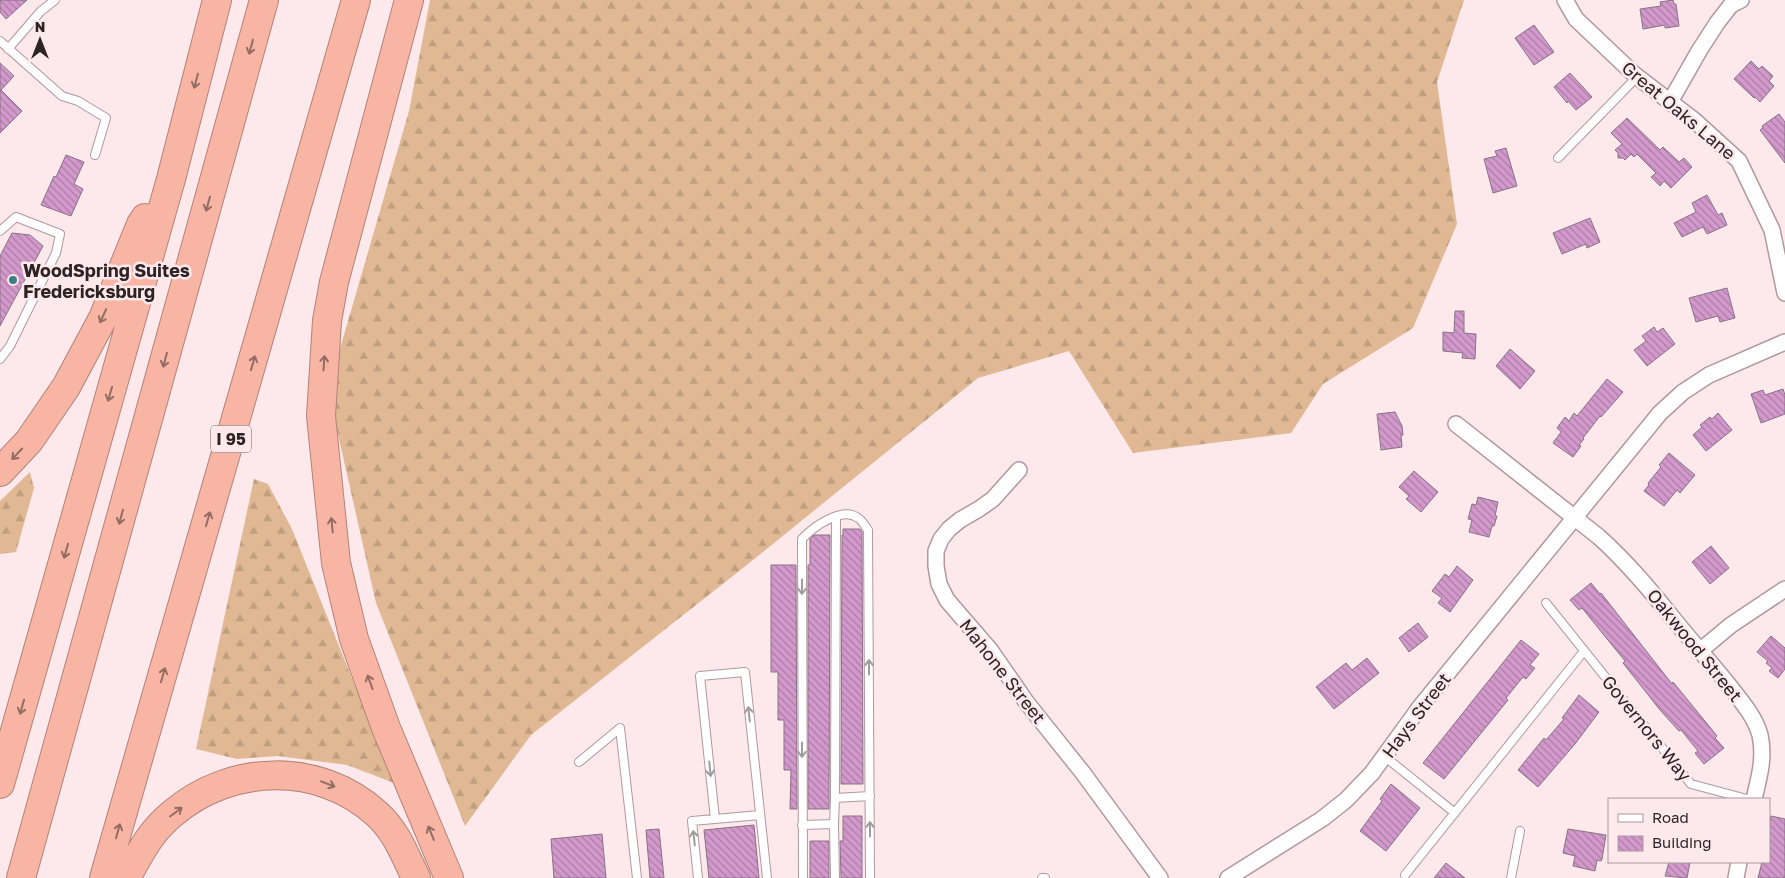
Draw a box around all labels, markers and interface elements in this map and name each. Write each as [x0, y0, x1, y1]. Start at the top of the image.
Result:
north arrow [15, 15, 65, 65]
text: N [35, 18, 45, 35]
one-way arrow [246, 39, 255, 55]
street label: Great Oaks Lane [1618, 56, 1740, 164]
one-way arrow [191, 73, 200, 89]
one-way arrow [202, 195, 212, 211]
place label: WoodSpring Suites Fredericksburg [23, 259, 190, 302]
marker: WoodSpring Suites Fredericksburg [7, 274, 19, 286]
one-way arrow [98, 309, 108, 324]
one-way arrow [159, 352, 169, 368]
one-way arrow [249, 355, 258, 371]
one-way arrow [320, 355, 329, 371]
one-way arrow [105, 386, 114, 402]
road number: I 95 [211, 426, 251, 452]
one-way arrow [11, 447, 23, 460]
one-way arrow [116, 509, 126, 525]
one-way arrow [204, 511, 213, 527]
one-way arrow [327, 517, 337, 533]
one-way arrow [60, 542, 70, 558]
one-way arrow [797, 579, 807, 595]
street label: Oakwood Street [1643, 584, 1747, 706]
street label: Mahone Street [955, 614, 1051, 728]
one-way arrow [865, 659, 874, 675]
one-way arrow [159, 667, 168, 683]
street label: Hays Street [1377, 668, 1455, 762]
street label: Governors Way [1598, 671, 1696, 785]
one-way arrow [365, 675, 374, 691]
one-way arrow [16, 699, 26, 715]
one-way arrow [744, 706, 754, 722]
one-way arrow [797, 742, 807, 758]
one-way arrow [705, 760, 715, 776]
one-way arrow [320, 780, 335, 790]
legend [1608, 798, 1770, 863]
one-way arrow [169, 806, 182, 817]
text: Road [1652, 808, 1689, 826]
one-way arrow [865, 822, 875, 838]
one-way arrow [114, 824, 123, 840]
one-way arrow [426, 826, 436, 841]
one-way arrow [689, 830, 699, 846]
text: Building [1652, 833, 1712, 851]

